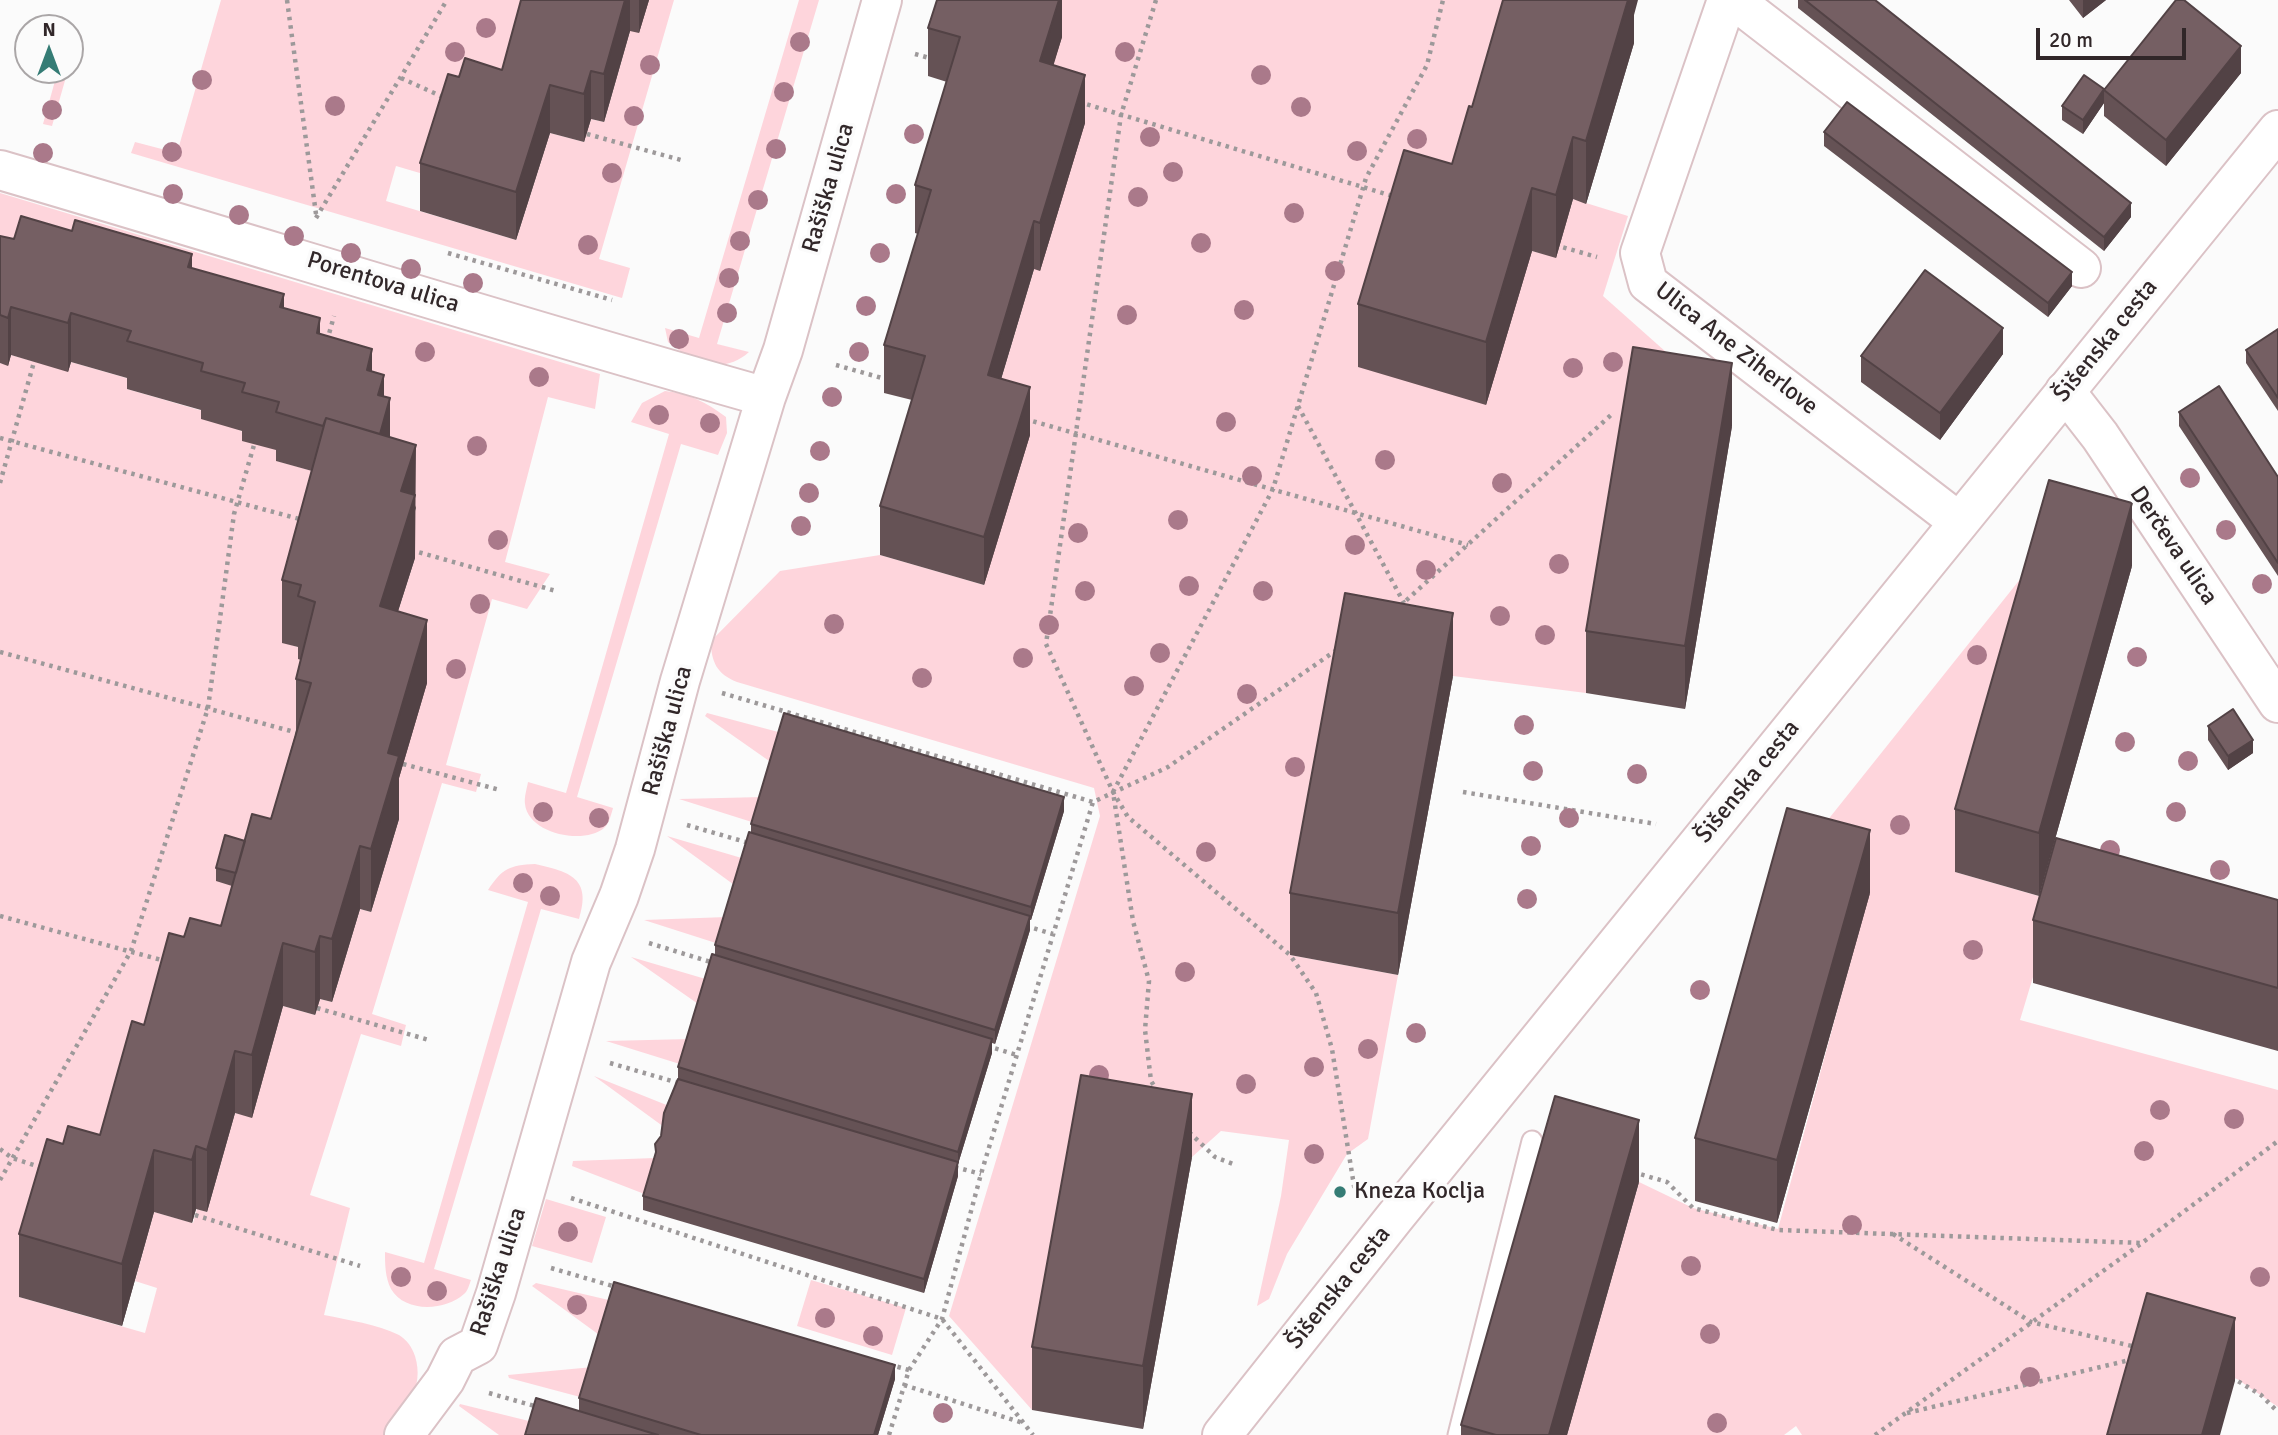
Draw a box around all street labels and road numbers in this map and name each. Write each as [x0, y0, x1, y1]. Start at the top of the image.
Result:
street label: Rašiška ulica [797, 120, 861, 256]
street label: Porentova ulica [303, 246, 463, 320]
street label: Šišenska cesta [2048, 274, 2164, 408]
street label: Ulica Ane Ziherlove [1649, 276, 1823, 422]
street label: Derčeva ulica [2123, 481, 2223, 611]
street label: Rašiška ulica [637, 663, 699, 799]
street label: Šišenska cesta [1690, 715, 1806, 849]
street label: Rašiška ulica [465, 1204, 533, 1340]
street label: Šišenska cesta [1281, 1221, 1397, 1355]

